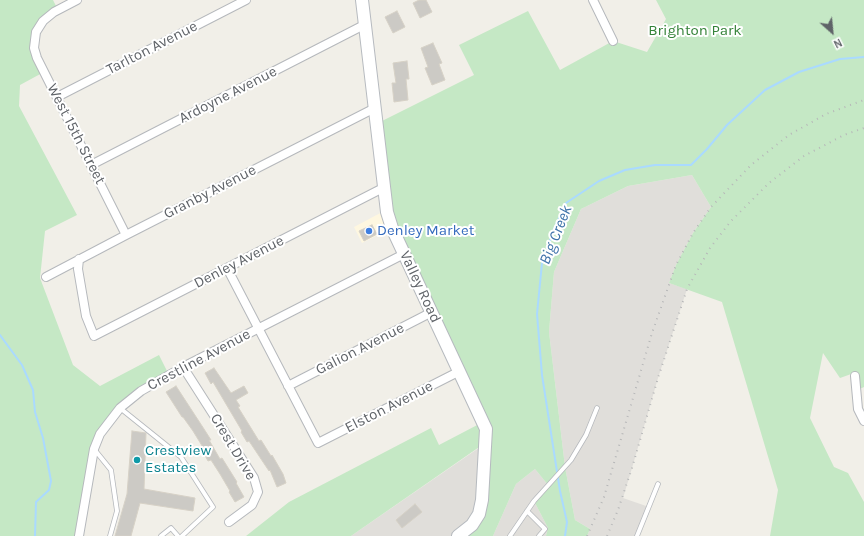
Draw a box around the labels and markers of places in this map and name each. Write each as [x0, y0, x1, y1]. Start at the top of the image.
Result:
place label: Denley Market [377, 222, 474, 240]
marker: Denley Market [364, 226, 374, 236]
place label: Crestview Estates [145, 442, 211, 477]
marker: Crestview Estates [132, 455, 142, 465]

